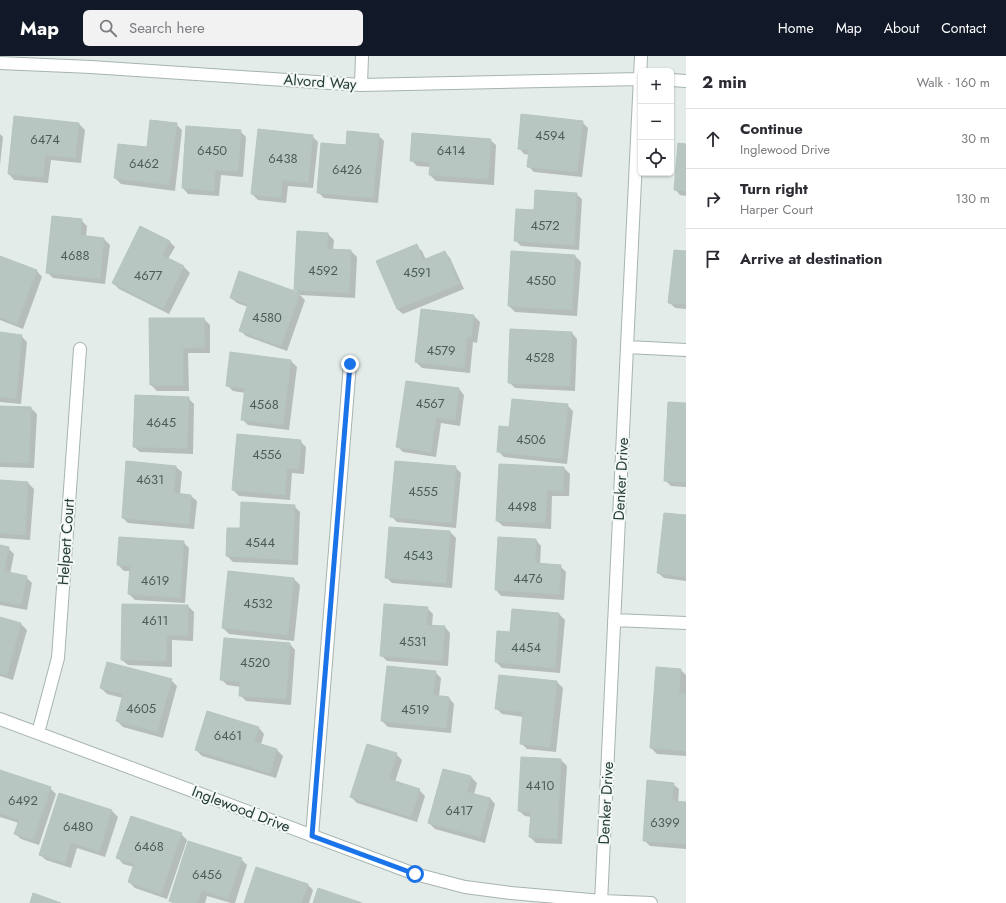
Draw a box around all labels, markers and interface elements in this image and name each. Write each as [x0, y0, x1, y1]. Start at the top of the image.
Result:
search box [83, 10, 363, 46]
text: Map [20, 15, 59, 42]
icon: search [97, 17, 119, 39]
text: Search here [129, 17, 205, 39]
text: Home [778, 18, 814, 38]
text: Map [836, 18, 862, 38]
text: About [884, 18, 919, 38]
text: Contact [941, 18, 986, 38]
street label: Alvord Way [283, 68, 358, 96]
map controls [638, 68, 674, 176]
button: + [638, 68, 674, 104]
text: 2 min [702, 70, 747, 94]
text: Walk · 160 m [917, 73, 990, 92]
button: − [638, 104, 674, 140]
text: Continue [740, 118, 803, 140]
house number: 4594 [535, 126, 565, 145]
icon: ahead [702, 128, 724, 150]
text: 30 m [961, 129, 990, 148]
house number: 6474 [30, 130, 60, 149]
button: locate [638, 140, 674, 176]
text: Inglewood Drive [740, 140, 830, 159]
house number: 6450 [197, 141, 227, 160]
house number: 6414 [437, 141, 466, 160]
house number: 6438 [268, 149, 298, 168]
house number: 6462 [129, 154, 159, 173]
house number: 6426 [332, 160, 362, 179]
text: Turn right [740, 178, 808, 200]
icon: right [702, 188, 724, 210]
text: 130 m [955, 189, 990, 208]
text: Harper Court [740, 200, 813, 219]
house number: 4572 [530, 216, 560, 235]
house number: 4688 [60, 246, 90, 265]
icon: arrive [702, 248, 724, 270]
text: Arrive at destination [740, 248, 882, 270]
house number: 4592 [308, 261, 338, 280]
house number: 4591 [403, 263, 431, 282]
house number: 4677 [134, 266, 163, 285]
house number: 4550 [526, 271, 556, 290]
house number: 4580 [252, 308, 282, 327]
house number: 4579 [426, 341, 456, 360]
house number: 4528 [525, 348, 555, 367]
route end [341, 355, 359, 373]
house number: 4567 [415, 394, 445, 413]
house number: 4568 [249, 395, 279, 414]
house number: 4645 [146, 413, 176, 432]
house number: 4506 [516, 430, 546, 449]
street label: Denker Drive [608, 437, 634, 521]
house number: 4556 [252, 445, 282, 464]
house number: 4631 [136, 470, 164, 489]
house number: 4555 [408, 482, 438, 501]
house number: 4498 [507, 497, 537, 516]
street label: Helpert Court [52, 498, 80, 586]
house number: 4544 [245, 533, 275, 552]
house number: 4543 [403, 546, 433, 565]
house number: 4476 [513, 569, 543, 588]
house number: 4619 [141, 571, 169, 590]
house number: 4532 [243, 594, 273, 613]
house number: 4611 [142, 611, 168, 630]
house number: 4531 [399, 632, 427, 651]
house number: 4454 [511, 638, 541, 657]
house number: 4520 [240, 653, 270, 672]
house number: 4605 [126, 699, 156, 718]
house number: 4519 [401, 700, 429, 719]
house number: 6461 [214, 726, 242, 745]
street label: Denker Drive [593, 761, 619, 845]
house number: 4410 [526, 776, 555, 795]
street label: Inglewood Drive [189, 780, 294, 838]
house number: 6492 [8, 791, 38, 810]
house number: 6417 [445, 801, 473, 820]
house number: 6399 [650, 813, 680, 832]
house number: 6480 [63, 817, 93, 836]
house number: 6468 [134, 837, 164, 856]
house number: 6456 [192, 865, 222, 884]
route start [406, 865, 424, 883]

